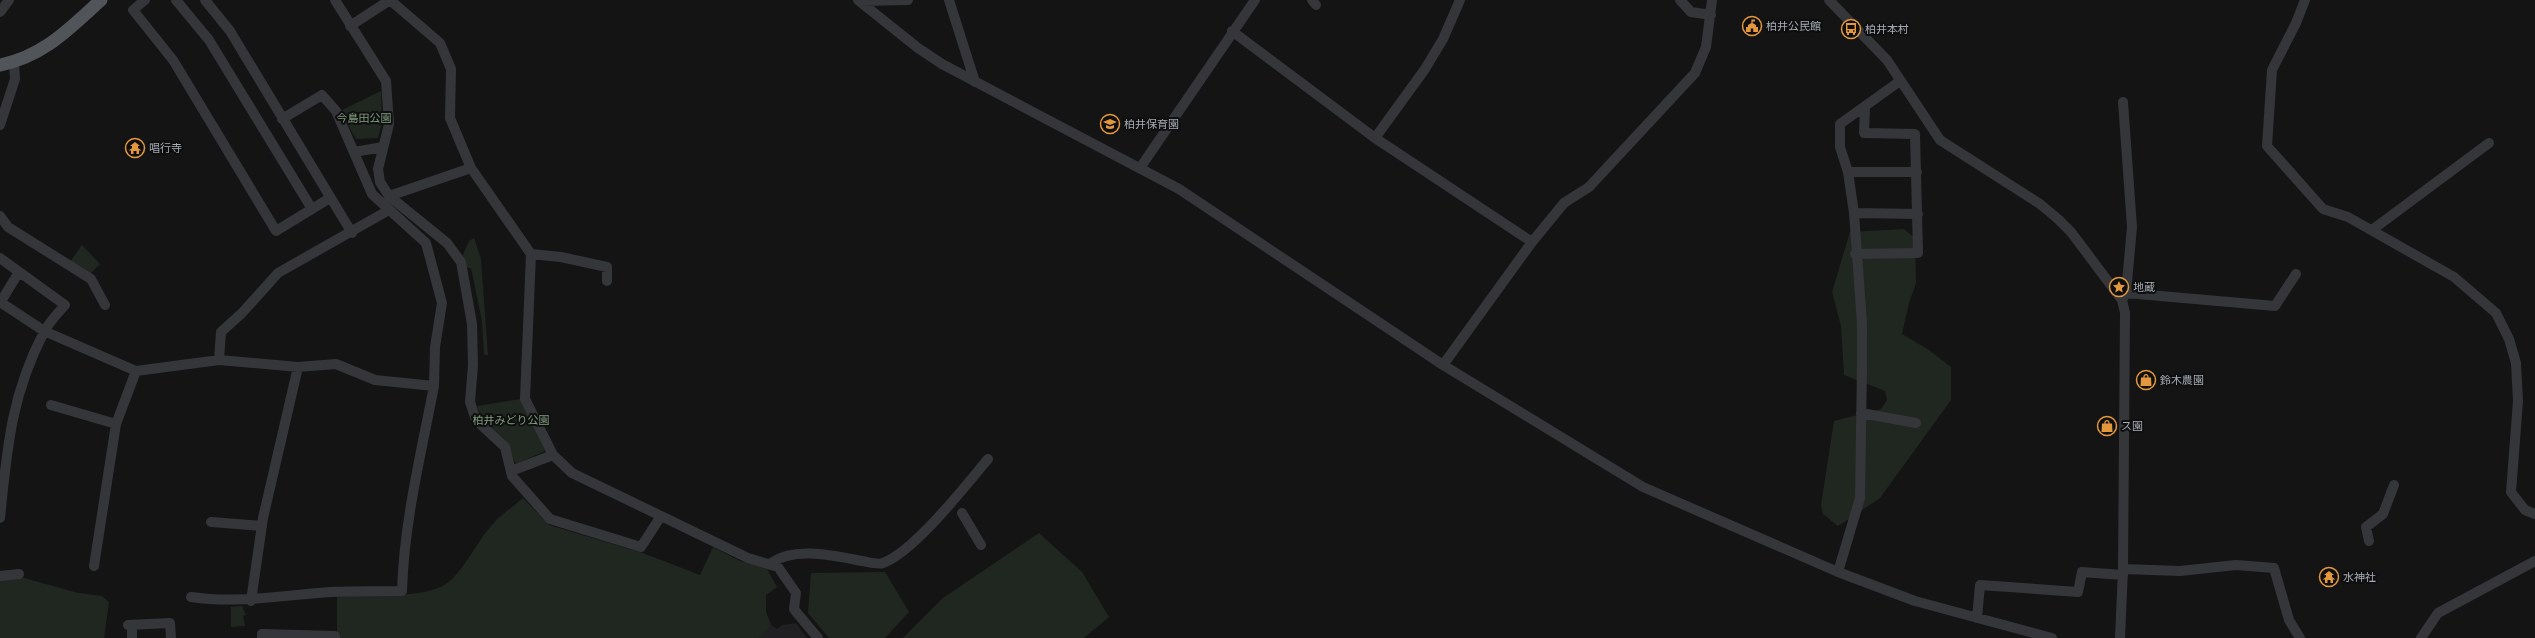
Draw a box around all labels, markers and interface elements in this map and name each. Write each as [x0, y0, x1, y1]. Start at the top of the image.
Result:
public building icon: 柏井公民館 [1741, 15, 1763, 37]
bus stop icon: 柏井本村 [1840, 18, 1862, 40]
place label: 柏井公民館 [1766, 19, 1821, 33]
place label: 柏井本村 [1865, 22, 1909, 36]
park label: 今島田公園 [337, 111, 392, 125]
school or university icon: 柏井保育園 [1099, 113, 1121, 135]
place label: 柏井保育園 [1124, 117, 1179, 131]
temple icon: 唱行寺 [124, 137, 146, 159]
place label: 唱行寺 [149, 141, 182, 155]
place icon: 地蔵 [2108, 276, 2130, 298]
place label: 地蔵 [2133, 280, 2155, 294]
shop icon: 鈴木農園 [2135, 369, 2157, 391]
place label: 鈴木農園 [2160, 373, 2204, 387]
park label: 柏井みどり公園 [473, 413, 550, 427]
shop icon: ス園 [2096, 415, 2118, 437]
place label: ス園 [2121, 419, 2143, 433]
temple icon: 水神社 [2318, 566, 2340, 588]
place label: 水神社 [2343, 570, 2376, 584]

